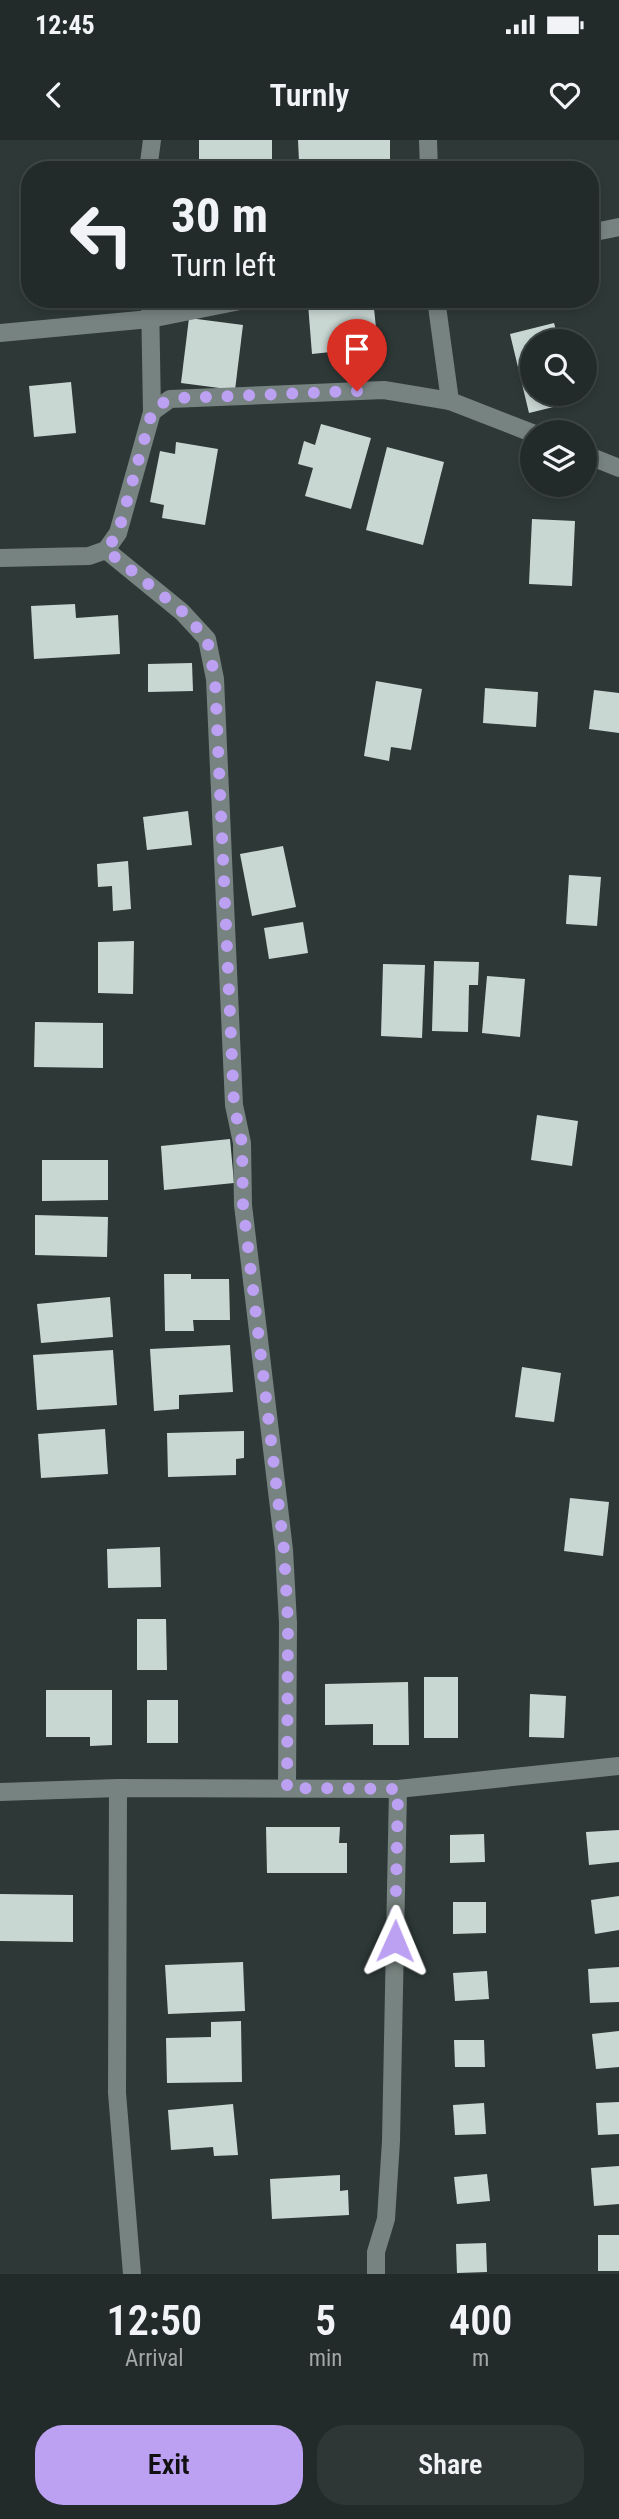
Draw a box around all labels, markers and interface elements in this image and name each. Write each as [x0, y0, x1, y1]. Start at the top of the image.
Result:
text: 12:45 [35, 10, 95, 40]
icon: back [35, 76, 73, 114]
text: Turnly [270, 76, 349, 114]
icon: heart [546, 76, 584, 114]
text: 30 m [171, 187, 268, 244]
icon: left [56, 189, 147, 280]
text: Turn left [171, 246, 276, 284]
pin [327, 319, 387, 391]
map controls [520, 329, 597, 497]
button: search [520, 329, 597, 406]
icon: arrive [338, 330, 376, 368]
button: layers [520, 420, 597, 497]
position arrow [358, 1904, 432, 1978]
text: 12:50 [107, 2296, 202, 2345]
text: 5 [315, 2296, 336, 2345]
text: 400 [449, 2296, 512, 2345]
text: Arrival [125, 2345, 184, 2372]
text: min [309, 2345, 342, 2372]
text: m [472, 2345, 489, 2372]
button: Exit [35, 2425, 303, 2505]
button: Share [317, 2425, 584, 2505]

